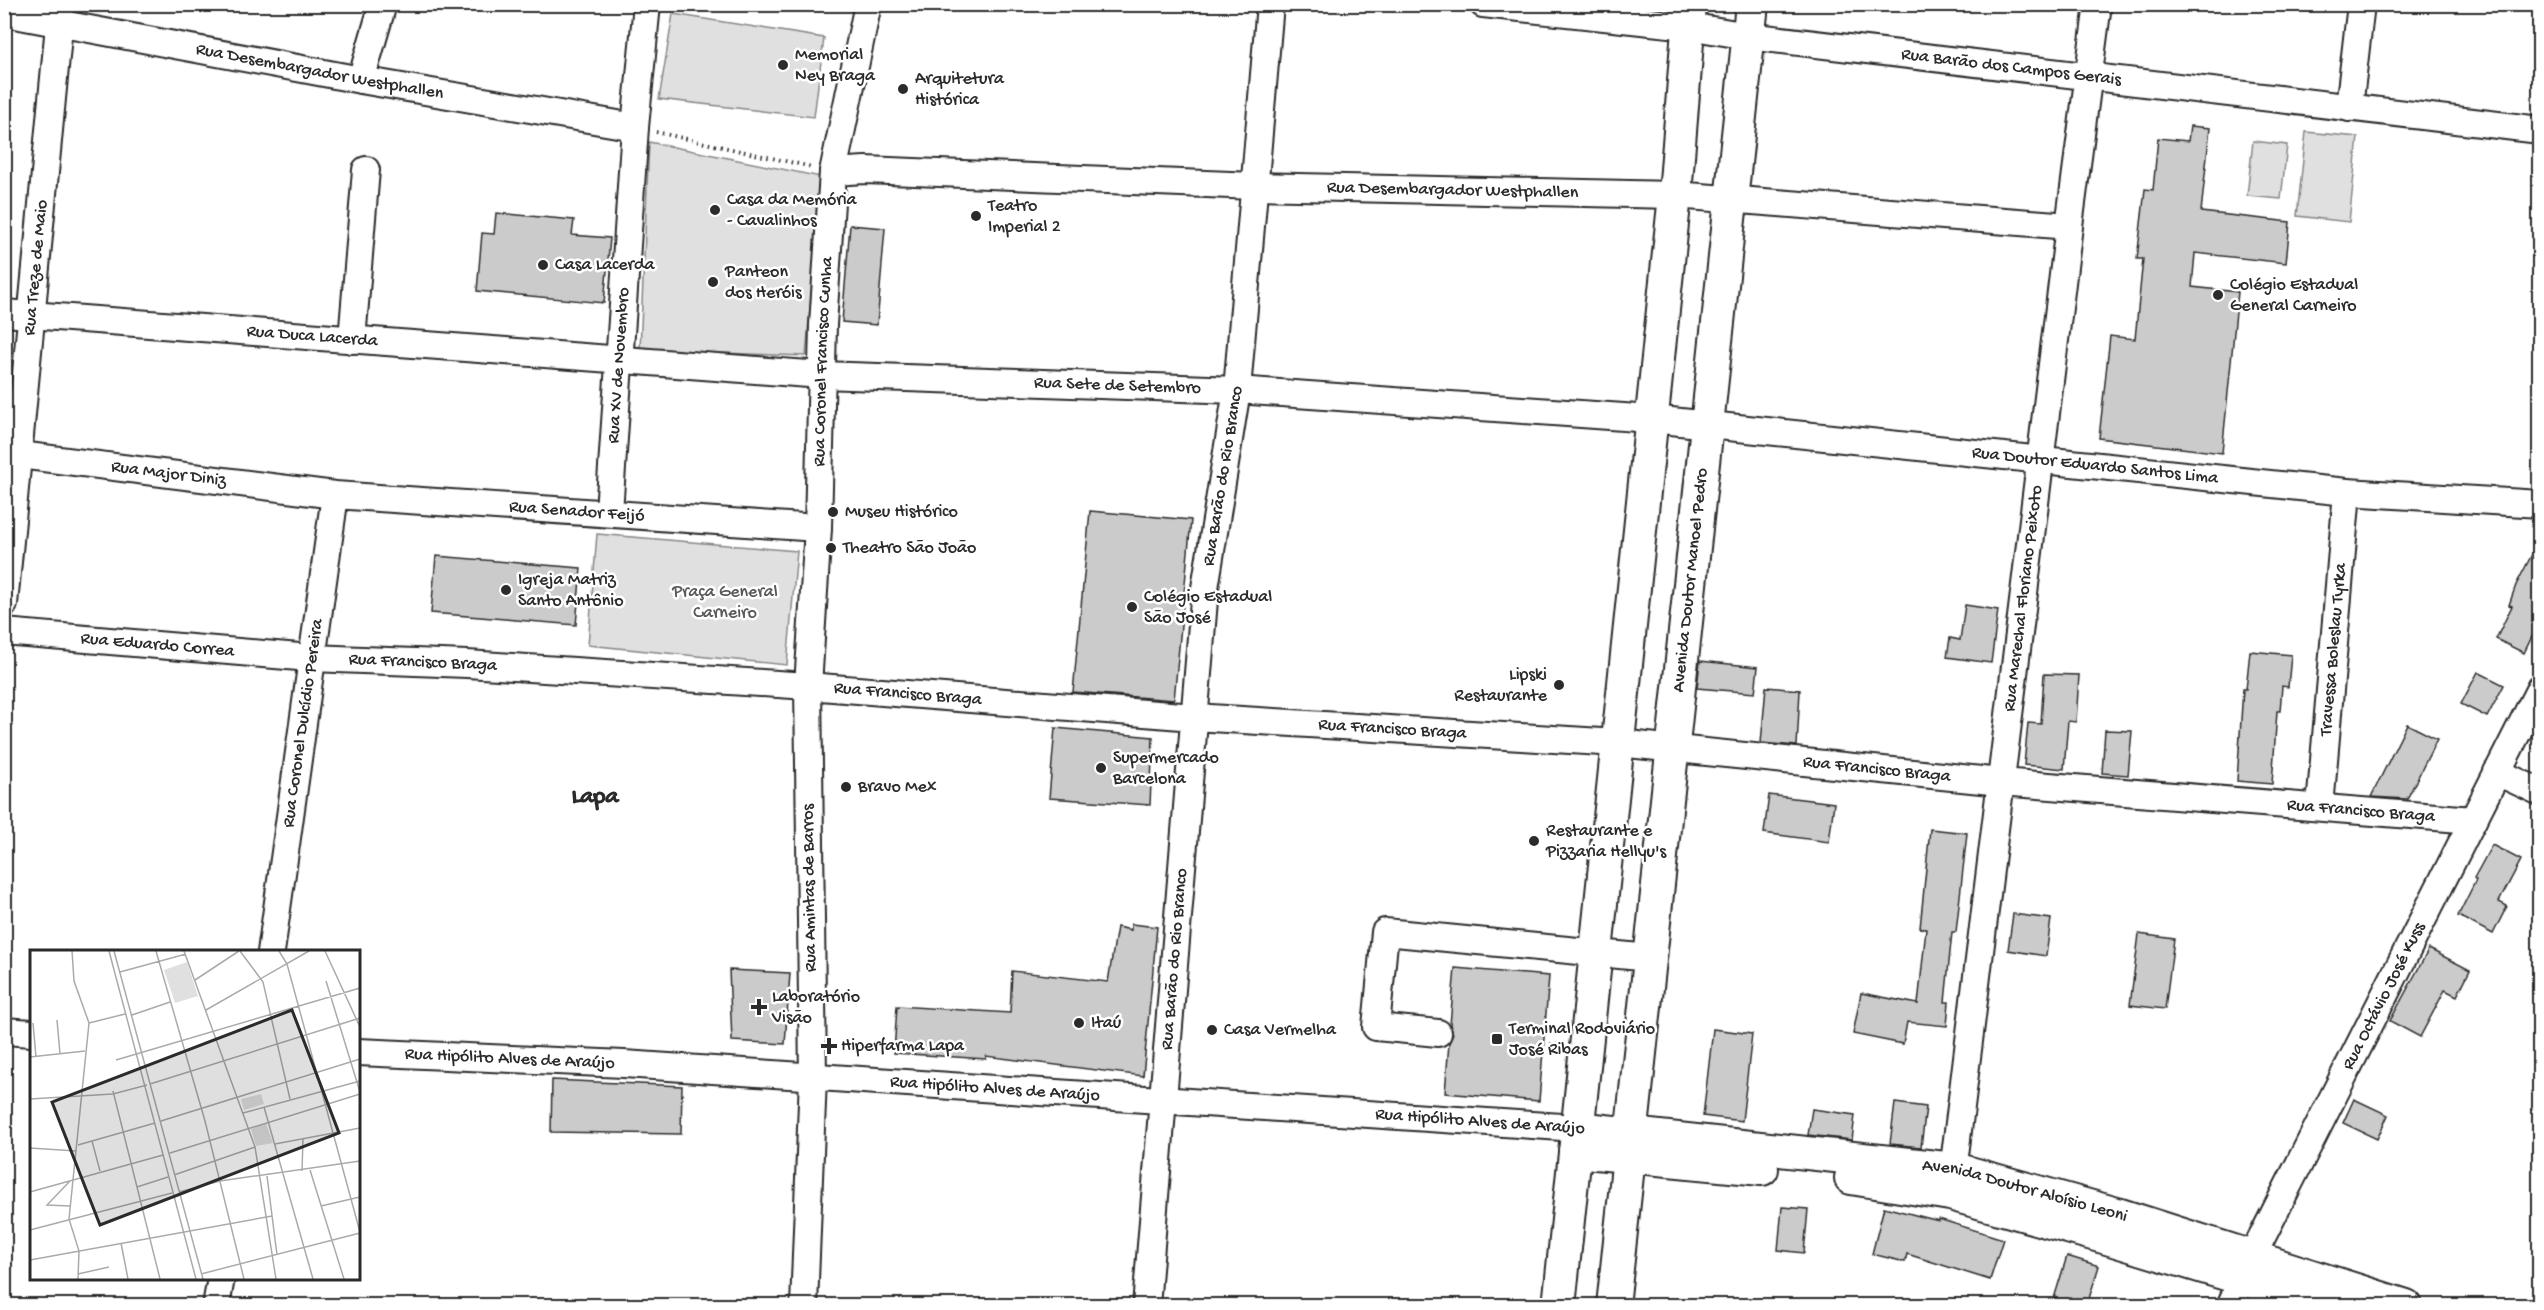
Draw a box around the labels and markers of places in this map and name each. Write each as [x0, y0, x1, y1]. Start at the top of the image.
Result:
place label: Memorial Ney Braga [795, 45, 876, 87]
marker: Memorial Ney Braga [776, 58, 790, 72]
place label: Arquitetura Histórica [915, 69, 1005, 111]
marker: Arquitetura Histórica [896, 82, 910, 96]
place label: Casa da Memória - Cavalinhos [727, 190, 858, 232]
place label: Teatro Imperial 2 [987, 196, 1061, 238]
marker: Casa da Memória - Cavalinhos [708, 203, 722, 217]
marker: Teatro Imperial 2 [969, 209, 983, 223]
place label: Casa Lacerda [555, 255, 656, 276]
marker: Casa Lacerda [536, 258, 550, 272]
place label: Panteon dos Heróis [724, 262, 803, 304]
marker: Panteon dos Heróis [706, 275, 720, 289]
place label: Colégio Estadual General Carneiro [2230, 275, 2358, 317]
marker: Colégio Estadual General Carneiro [2211, 288, 2225, 302]
place label: Museu Histórico [845, 502, 958, 523]
marker: Museu Histórico [826, 505, 840, 519]
place label: Theatro São João [842, 538, 976, 559]
marker: Theatro São João [824, 541, 838, 555]
place label: Igreja Matriz Santo Antônio [518, 570, 624, 612]
marker: Igreja Matriz Santo Antônio [499, 583, 513, 597]
place label: Colégio Estadual São José [1144, 587, 1272, 629]
marker: Colégio Estadual São José [1125, 600, 1139, 614]
place label: Lipski Restaurante [1454, 665, 1548, 707]
marker: Lipski Restaurante [1552, 678, 1566, 692]
place label: Supermercado Barcelona [1112, 748, 1219, 790]
marker: Supermercado Barcelona [1094, 761, 1108, 775]
place label: Bravo Mex [857, 777, 937, 798]
marker: Bravo Mex [839, 780, 853, 794]
place label: Restaurante e Pizzaria Hellyu's [1545, 821, 1668, 863]
marker: Restaurante e Pizzaria Hellyu's [1527, 834, 1541, 848]
place label: Laboratório Visão [771, 987, 860, 1029]
marker: Laboratório Visão [750, 998, 768, 1016]
place label: Itaú [1091, 1013, 1122, 1034]
marker: Itaú [1072, 1016, 1086, 1030]
place label: Terminal Rodoviário José Ribas [1508, 1019, 1655, 1061]
place label: Casa Vermelha [1224, 1020, 1337, 1041]
marker: Casa Vermelha [1205, 1023, 1219, 1037]
marker: Terminal Rodoviário José Ribas [1490, 1032, 1504, 1046]
place label: Hiperfarma Lapa [841, 1036, 965, 1057]
marker: Hiperfarma Lapa [822, 1039, 836, 1053]

